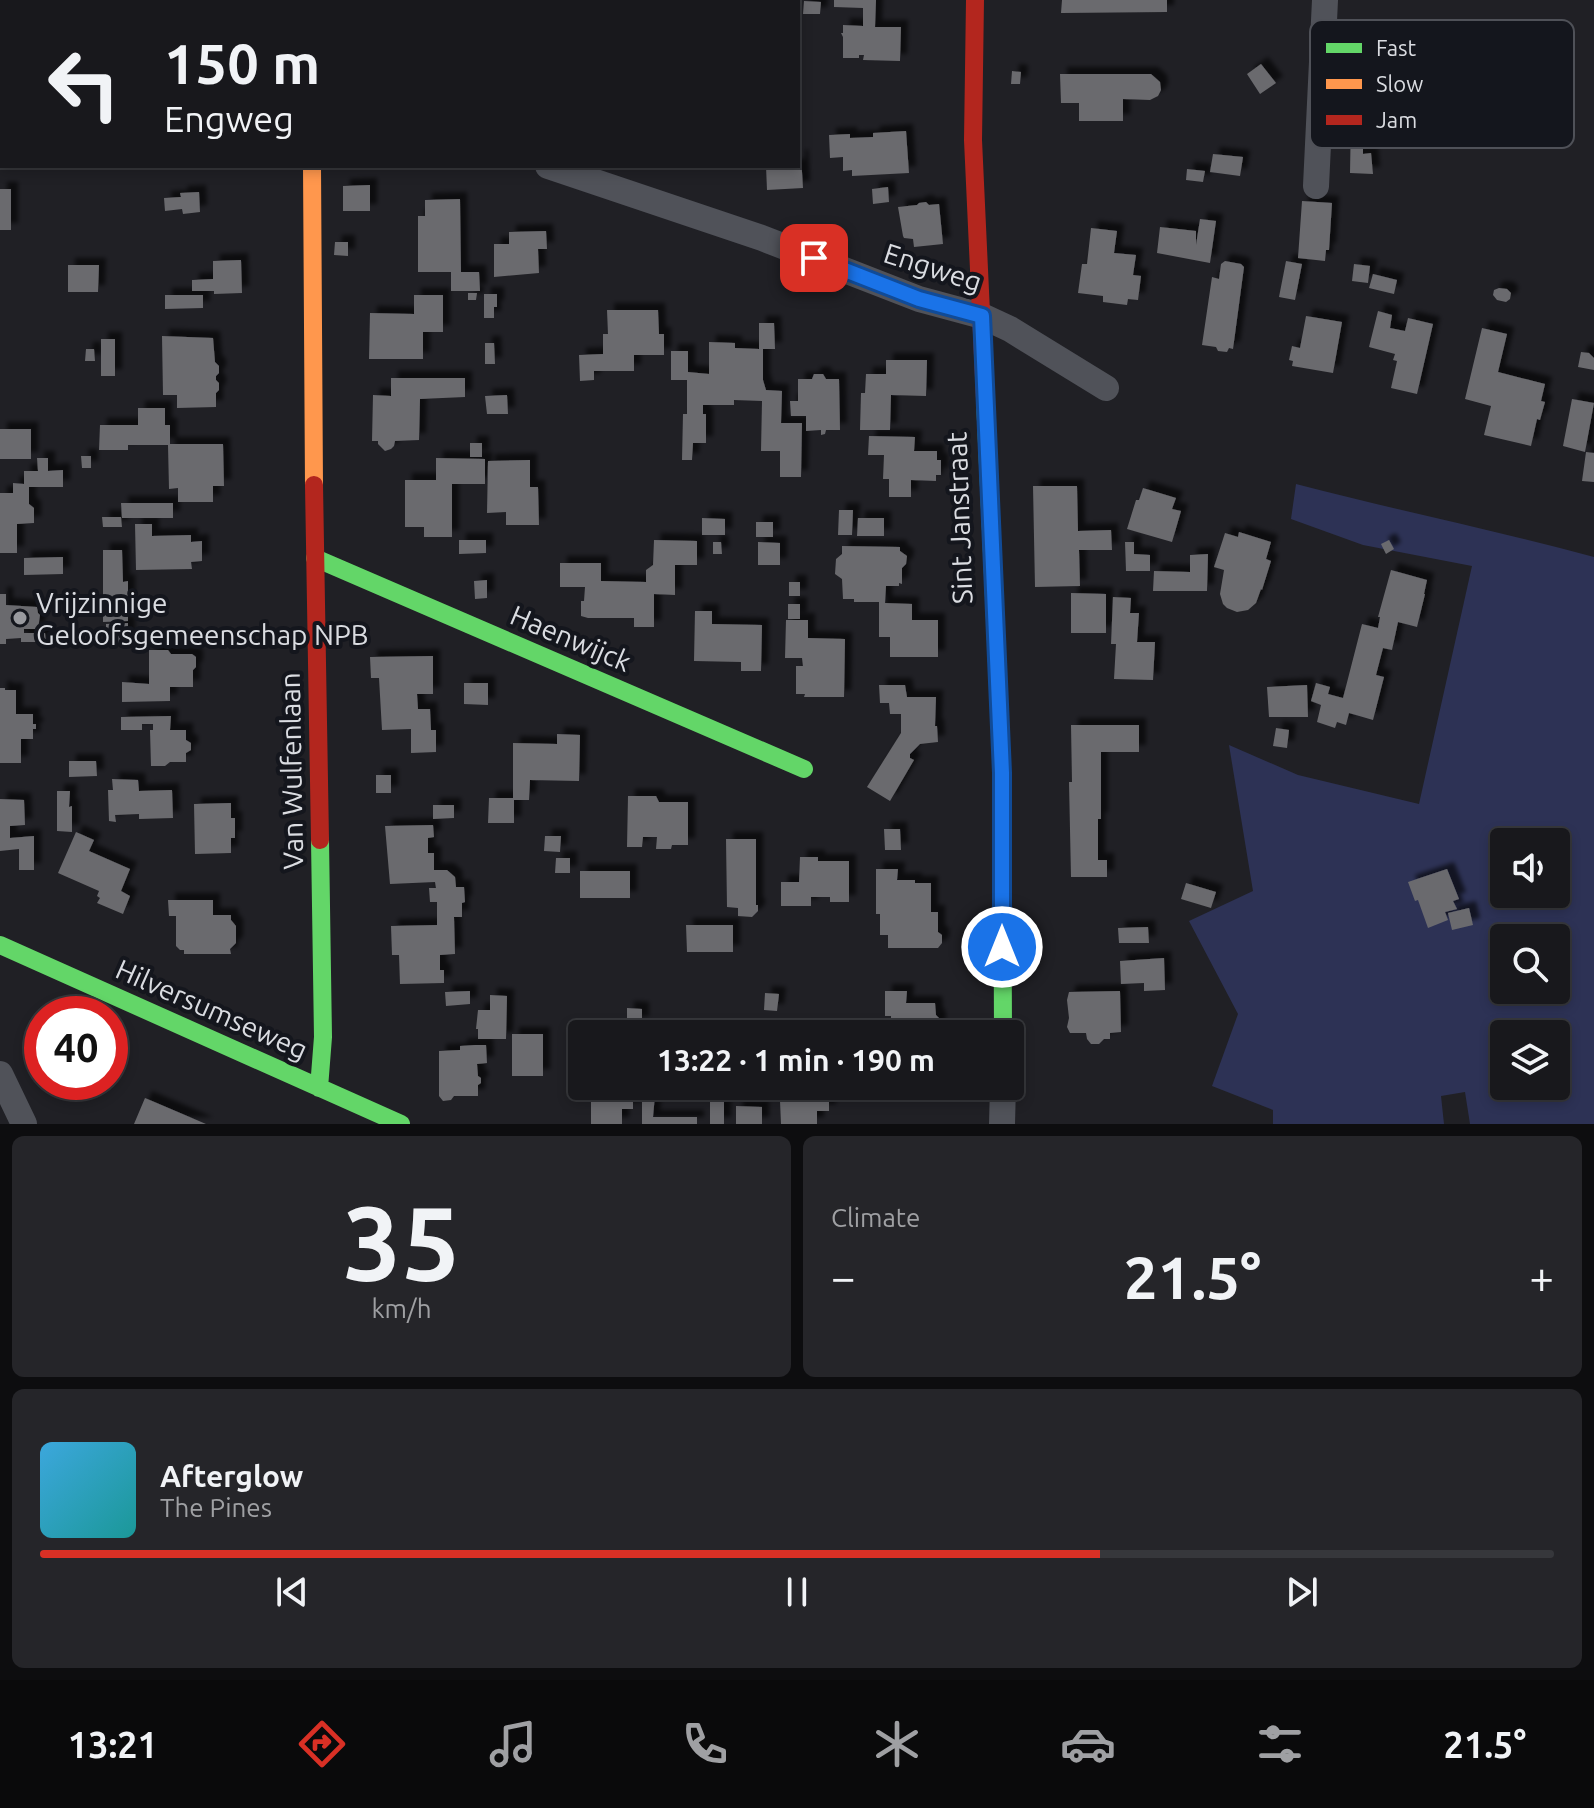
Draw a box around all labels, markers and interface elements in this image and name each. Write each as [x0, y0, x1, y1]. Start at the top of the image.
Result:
legend [1310, 20, 1574, 148]
icon: left [32, 32, 136, 136]
text: 150 m [164, 32, 320, 95]
text: Fast [1376, 35, 1417, 60]
text: Slow [1376, 71, 1423, 96]
text: Engweg [164, 98, 294, 139]
text: Jam [1376, 107, 1417, 132]
pin [780, 224, 848, 292]
icon: arrive [792, 236, 836, 280]
street label: Engweg [880, 237, 986, 297]
street label: Sint Janstraat [940, 431, 978, 605]
place label: Vrijzinnige Geloofsgemeenschap NPB [36, 587, 368, 650]
street label: Haenwijck [506, 599, 636, 677]
marker: Vrijzinnige Geloofsgemeenschap NPB [11, 609, 29, 627]
street label: Van Wulfenlaan [274, 672, 308, 870]
map controls [1490, 828, 1570, 1100]
button: sound [1490, 828, 1570, 908]
position arrow [960, 905, 1044, 989]
button: search [1490, 924, 1570, 1004]
street label: Hilversumseweg [111, 953, 313, 1065]
speed limit sign: 40 [24, 996, 128, 1100]
button: layers [1490, 1020, 1570, 1100]
text: 13:22 · 1 min · 190 m [657, 1043, 935, 1077]
text: 35 [343, 1183, 460, 1300]
text: Climate [831, 1203, 920, 1232]
text: 21.5° [1124, 1243, 1261, 1310]
text: − [831, 1252, 856, 1301]
text: + [1529, 1252, 1554, 1301]
text: km/h [371, 1294, 432, 1323]
text: Afterglow [160, 1459, 303, 1493]
text: The Pines [160, 1493, 272, 1522]
icon: previous [270, 1570, 314, 1614]
icon: pause [775, 1570, 819, 1614]
icon: next [1280, 1570, 1324, 1614]
icon: directions [294, 1716, 350, 1772]
icon: music [485, 1716, 541, 1772]
icon: phone [677, 1716, 733, 1772]
icon: climate [869, 1716, 925, 1772]
icon: car [1060, 1716, 1116, 1772]
icon: filters [1252, 1716, 1308, 1772]
text: 13:21 [68, 1724, 158, 1765]
text: 21.5° [1444, 1724, 1526, 1765]

